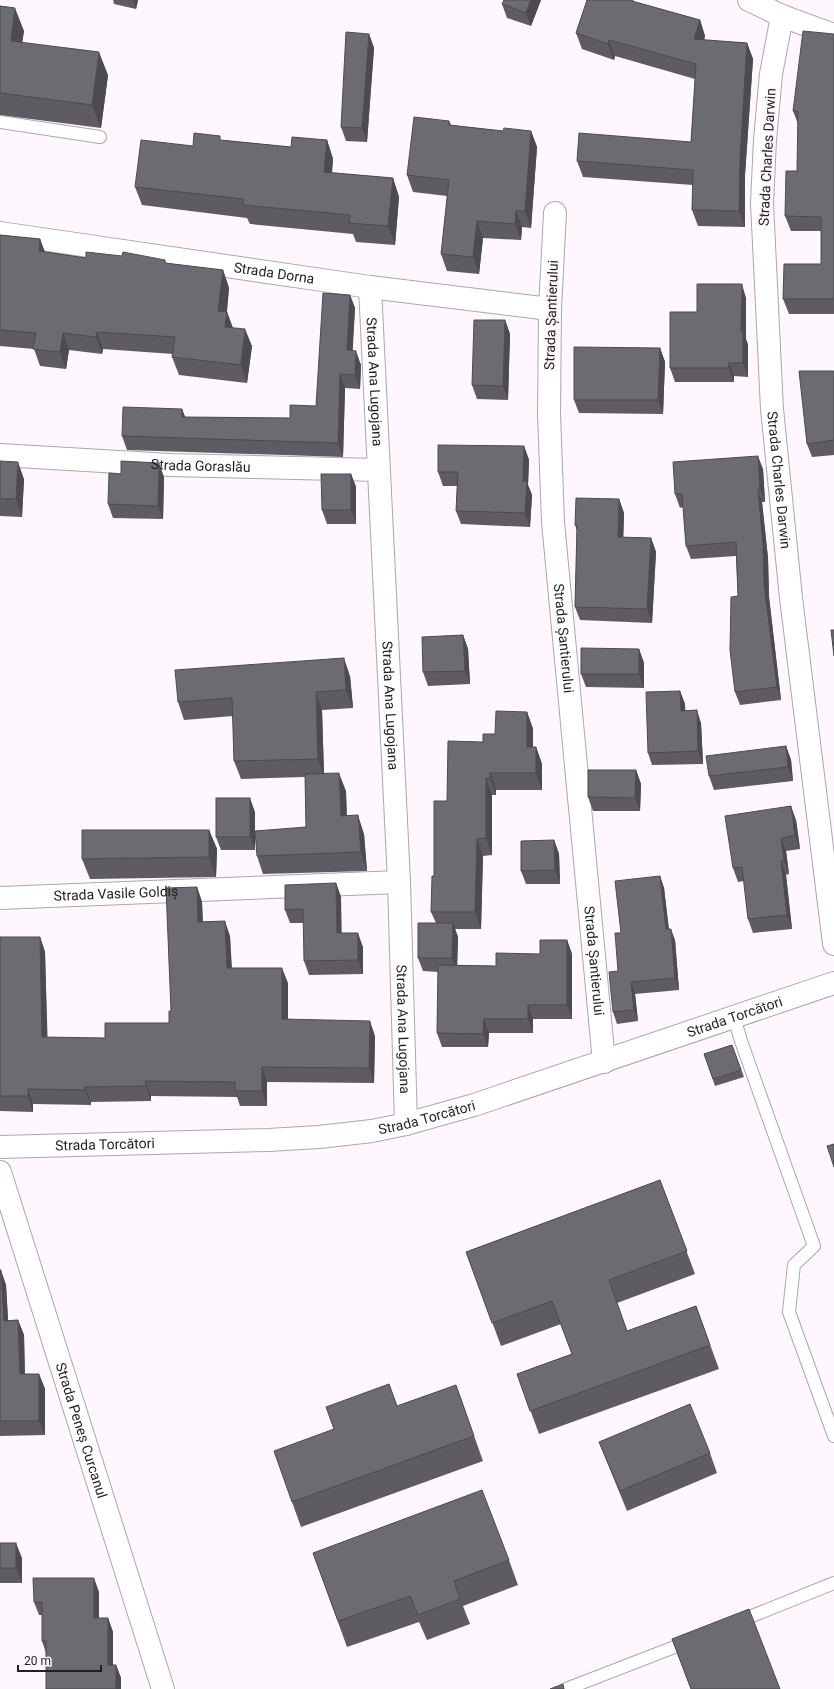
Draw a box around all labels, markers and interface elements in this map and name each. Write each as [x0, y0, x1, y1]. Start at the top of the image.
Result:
street label: Strada Charles Darwin [755, 88, 779, 226]
street label: Strada Dorna [233, 259, 315, 287]
street label: Strada Șantierului [541, 260, 562, 370]
street label: Strada Ana Lugojana [363, 317, 386, 447]
street label: Strada Charles Darwin [764, 410, 794, 550]
street label: Strada Goraslău [150, 456, 251, 475]
street label: Strada Șantierului [551, 583, 577, 694]
street label: Strada Ana Lugojana [379, 641, 402, 770]
street label: Strada Vasile Goldiș [53, 883, 179, 904]
street label: Strada Șantierului [581, 905, 608, 1016]
street label: Strada Ana Lugojana [393, 964, 413, 1094]
street label: Strada Torcători [685, 993, 784, 1040]
street label: Strada Torcători [377, 1097, 477, 1137]
street label: Strada Torcători [55, 1135, 155, 1154]
street label: Strada Peneș Curcanul [53, 1361, 110, 1500]
scale bar [18, 1647, 101, 1673]
text: 20 m [24, 1654, 51, 1668]

